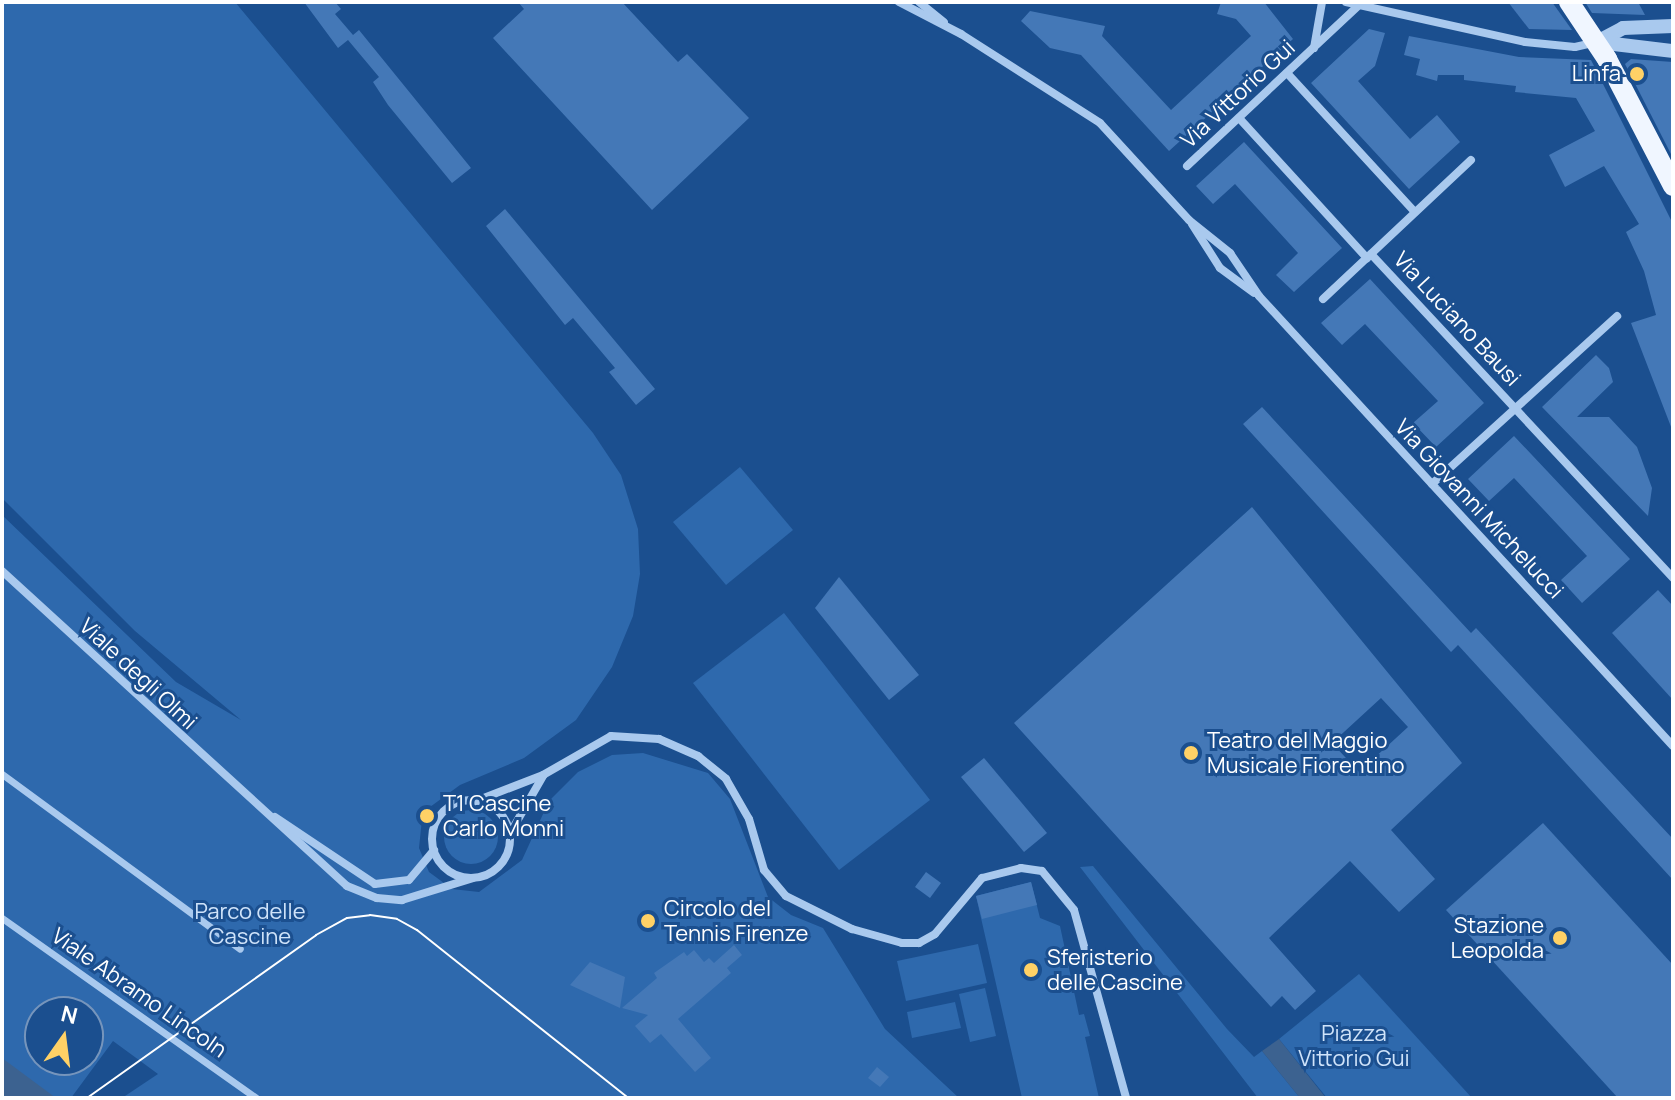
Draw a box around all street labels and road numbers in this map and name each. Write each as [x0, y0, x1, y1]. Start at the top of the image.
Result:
street label: Via Vittorio Gui [1176, 35, 1300, 153]
street label: Via Luciano Bausi [1388, 246, 1526, 392]
street label: Via Giovanni Michelucci [1389, 414, 1569, 604]
street label: Viale degli Olmi [74, 613, 202, 735]
street label: Viale Abramo Lincoln [46, 923, 232, 1063]

